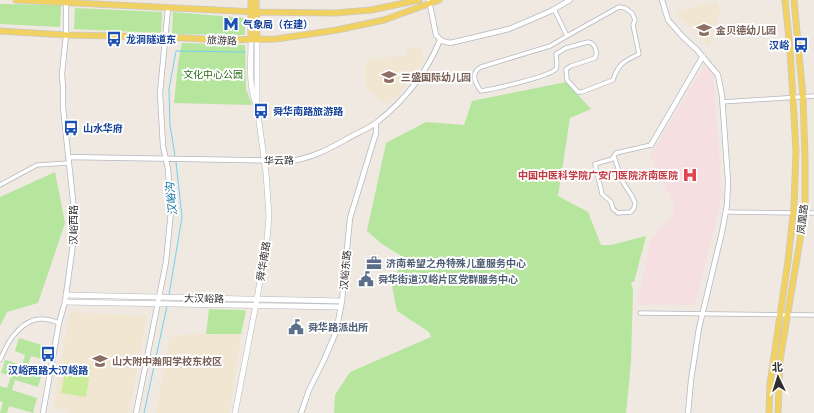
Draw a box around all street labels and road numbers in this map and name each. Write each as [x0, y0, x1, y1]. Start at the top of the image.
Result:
street label: 旅游路 [207, 34, 237, 48]
street label: 华云路 [264, 155, 294, 167]
street label: 凤凰路 [795, 204, 811, 235]
street label: 汉峪西路 [68, 205, 80, 245]
street label: 舜华南路 [255, 240, 273, 282]
street label: 汉峪东路 [338, 250, 354, 291]
street label: 大汉峪路 [184, 293, 224, 305]

